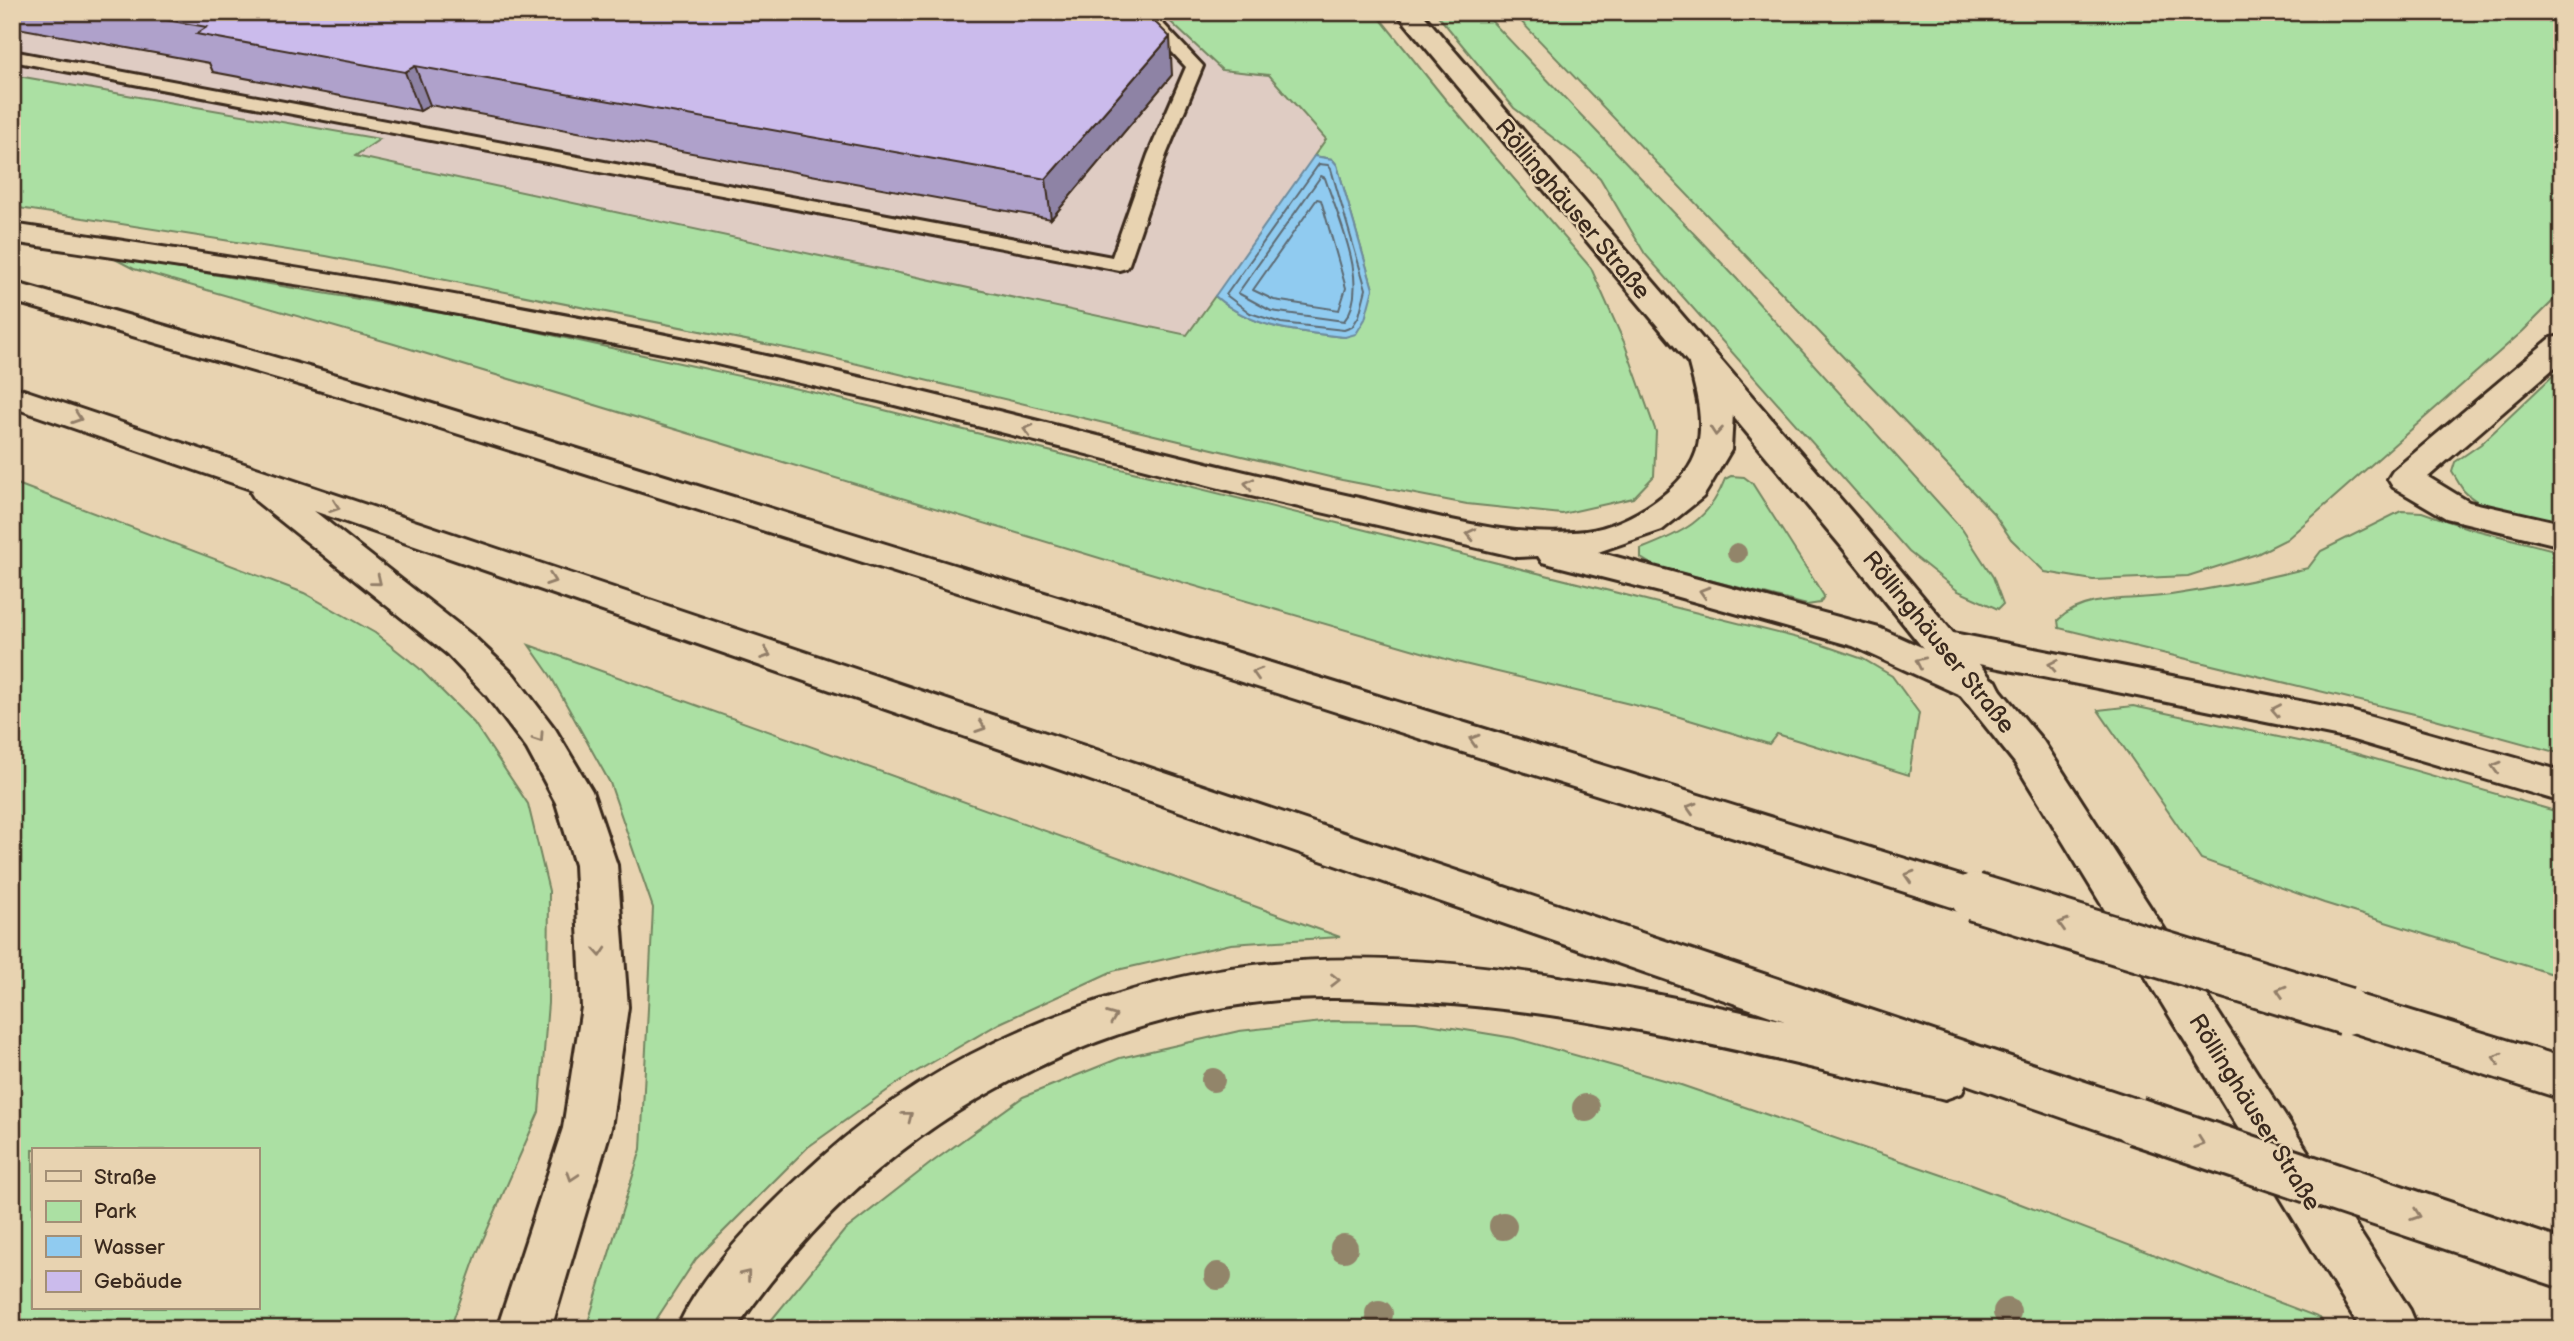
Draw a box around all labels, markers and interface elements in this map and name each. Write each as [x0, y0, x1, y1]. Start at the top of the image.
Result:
street label: Röllinghäuser Straße [1489, 113, 1657, 305]
one-way arrow [70, 410, 82, 424]
one-way arrow [1022, 424, 1034, 438]
one-way arrow [1709, 426, 1724, 437]
one-way arrow [1243, 478, 1255, 492]
one-way arrow [329, 499, 341, 513]
one-way arrow [1465, 528, 1477, 543]
street label: Röllinghäuser Straße [1856, 545, 2021, 739]
one-way arrow [544, 572, 556, 586]
one-way arrow [369, 573, 382, 585]
one-way arrow [1698, 586, 1710, 600]
one-way arrow [759, 646, 771, 660]
one-way arrow [1914, 656, 1927, 670]
one-way arrow [2047, 659, 2059, 674]
one-way arrow [1251, 666, 1263, 681]
one-way arrow [2270, 703, 2282, 718]
one-way arrow [975, 719, 987, 733]
one-way arrow [531, 730, 543, 743]
one-way arrow [1469, 734, 1481, 749]
one-way arrow [2491, 761, 2503, 776]
one-way arrow [1686, 802, 1698, 817]
one-way arrow [1903, 870, 1915, 885]
one-way arrow [2057, 918, 2070, 932]
one-way arrow [592, 947, 607, 958]
one-way arrow [1330, 972, 1341, 988]
one-way arrow [2275, 985, 2287, 999]
street label: Röllinghäuser Straße [2182, 1009, 2327, 1216]
one-way arrow [1105, 1011, 1117, 1025]
one-way arrow [2491, 1051, 2503, 1066]
one-way arrow [900, 1112, 913, 1125]
one-way arrow [2194, 1135, 2206, 1149]
legend [32, 1148, 259, 1310]
text: Straße [94, 1165, 156, 1190]
one-way arrow [566, 1170, 581, 1182]
text: Park [94, 1199, 137, 1224]
one-way arrow [2410, 1207, 2422, 1221]
text: Wasser [94, 1235, 165, 1260]
text: Gebäude [94, 1269, 182, 1294]
one-way arrow [738, 1270, 750, 1283]

